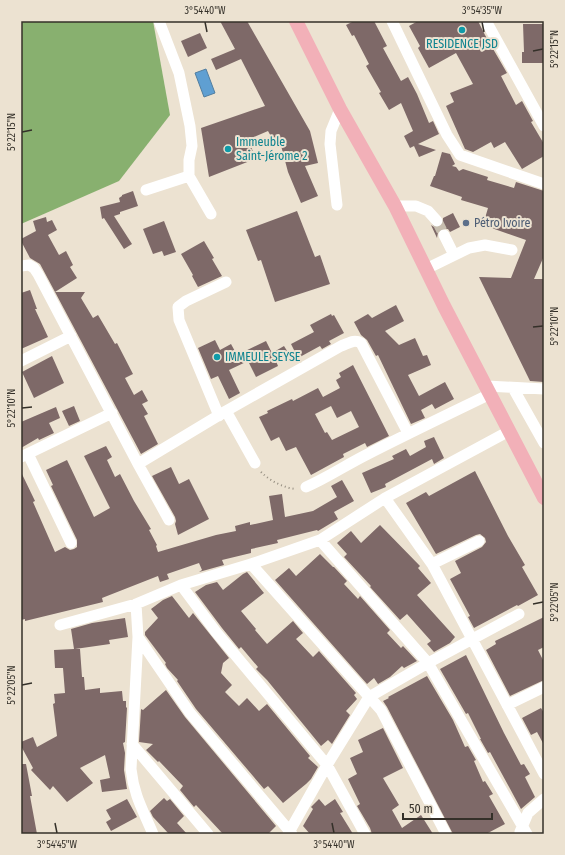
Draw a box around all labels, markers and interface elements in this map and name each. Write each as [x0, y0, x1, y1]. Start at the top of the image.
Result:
text: 3°54'40"W [185, 5, 226, 17]
text: 3°54'35"W [462, 5, 503, 17]
marker: RESIDENCE JSD [457, 25, 467, 35]
text: 5°22'15"N [549, 30, 561, 68]
place label: RESIDENCE JSD [426, 37, 498, 51]
text: 5°22'15"N [6, 113, 18, 151]
place label: Immeuble Saint-Jérome 2 [236, 135, 308, 163]
marker: Immeuble Saint-Jérome 2 [223, 144, 233, 154]
place label: Pétro Ivoire [474, 216, 530, 230]
marker: Pétro Ivoire [461, 218, 471, 228]
text: 5°22'10"N [549, 307, 561, 345]
place label: IMMEULE SEYSE [225, 350, 301, 364]
marker: IMMEULE SEYSE [212, 352, 222, 362]
text: 5°22'10"N [6, 389, 18, 427]
text: 5°22'05"N [549, 582, 561, 622]
text: 5°22'05"N [6, 665, 18, 705]
scale bar [403, 795, 492, 821]
text: 50 m [409, 802, 433, 816]
text: 3°54'45"W [37, 839, 78, 851]
text: 3°54'40"W [314, 839, 355, 851]

